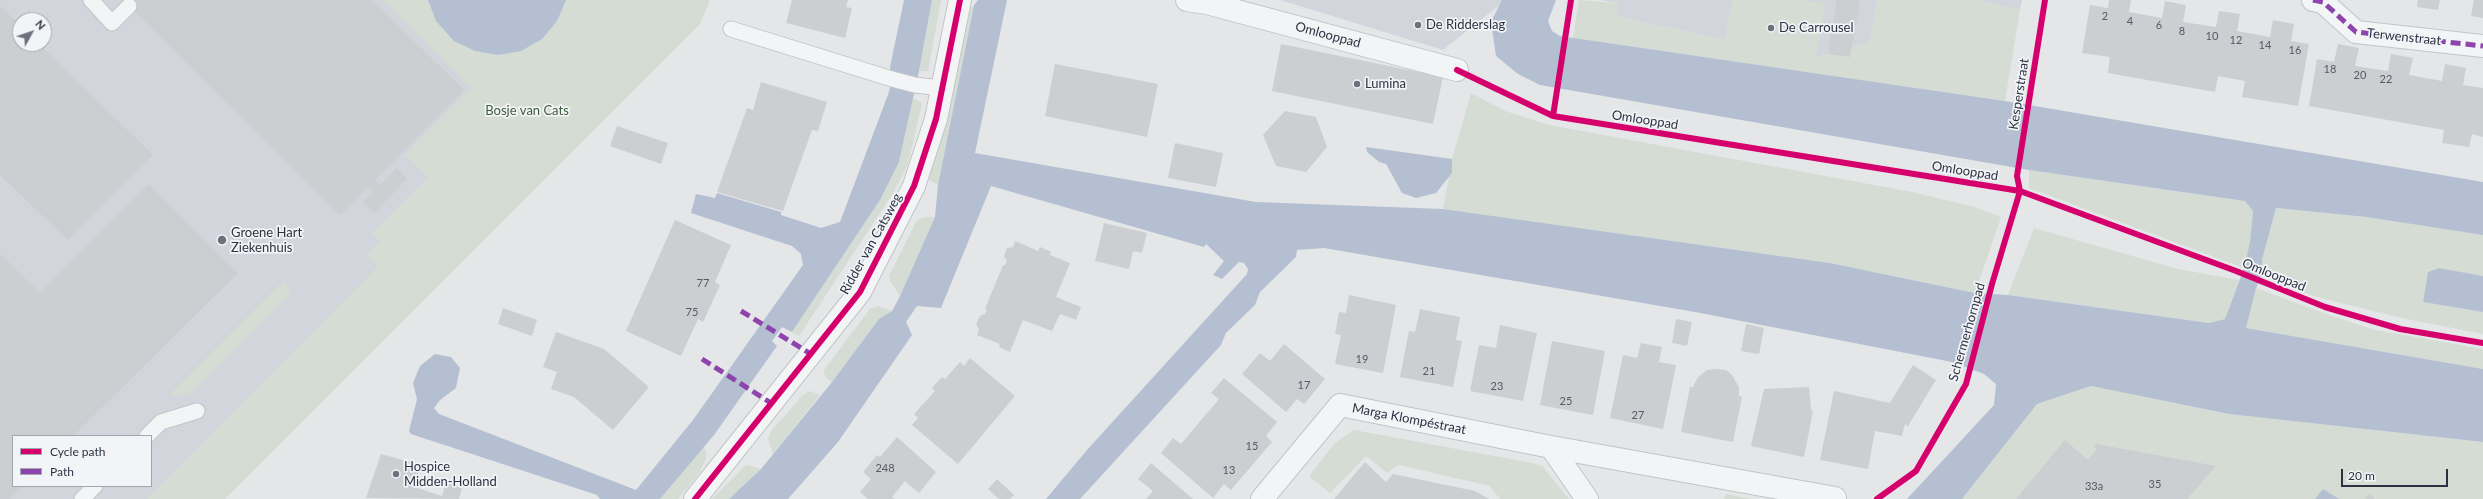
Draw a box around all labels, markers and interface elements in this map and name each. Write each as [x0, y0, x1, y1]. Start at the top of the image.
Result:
house number: 2 [2102, 9, 2108, 23]
north arrow [12, 12, 52, 52]
house number: 4 [2127, 14, 2133, 28]
text: N [33, 17, 49, 32]
place label: De Ridderslag [1426, 17, 1505, 33]
house number: 6 [2156, 18, 2162, 32]
street label: Omlooppad [1294, 19, 1362, 51]
marker: De Ridderslag [1413, 20, 1423, 30]
place label: De Carrousel [1779, 20, 1854, 36]
marker: De Carrousel [1766, 23, 1776, 33]
house number: 8 [2179, 24, 2185, 38]
street label: Terwenstraat [2366, 25, 2442, 49]
house number: 10 [2206, 29, 2218, 43]
house number: 12 [2230, 33, 2242, 47]
house number: 14 [2259, 38, 2271, 52]
house number: 16 [2289, 43, 2301, 57]
street label: Kesperstraat [2006, 57, 2032, 131]
house number: 18 [2324, 62, 2336, 76]
house number: 20 [2354, 68, 2366, 82]
house number: 22 [2380, 72, 2392, 86]
place label: Lumina [1365, 76, 1406, 92]
marker: Lumina [1352, 79, 1362, 89]
park label: Bosje van Cats [485, 103, 569, 119]
street label: Omlooppad [1611, 107, 1679, 133]
street label: Omlooppad [1931, 158, 1999, 184]
street label: Ridder van Catsweg [837, 191, 905, 297]
place label: Groene Hart Ziekenhuis [231, 225, 302, 256]
marker: Groene Hart Ziekenhuis [216, 234, 228, 246]
street label: Omlooppad [2240, 255, 2308, 295]
house number: 77 [697, 276, 709, 290]
street label: Schermerhornpad [1945, 281, 1989, 383]
house number: 75 [686, 305, 698, 319]
house number: 19 [1356, 352, 1368, 366]
house number: 21 [1423, 364, 1435, 378]
house number: 17 [1298, 378, 1310, 392]
house number: 23 [1491, 379, 1503, 393]
house number: 25 [1560, 394, 1572, 408]
street label: Marga Klompéstraat [1351, 400, 1467, 438]
house number: 27 [1632, 408, 1644, 422]
legend [12, 435, 152, 487]
house number: 15 [1246, 439, 1258, 453]
text: Cycle path [50, 444, 105, 459]
place label: Hospice Midden-Holland [404, 459, 497, 490]
house number: 248 [875, 461, 895, 475]
scale bar [2343, 461, 2450, 487]
house number: 13 [1223, 463, 1235, 477]
text: Path [50, 464, 74, 479]
text: 20 m [2348, 468, 2375, 483]
marker: Hospice Midden-Holland [391, 469, 401, 479]
house number: 35 [2149, 477, 2161, 491]
house number: 33a [2085, 479, 2103, 493]

